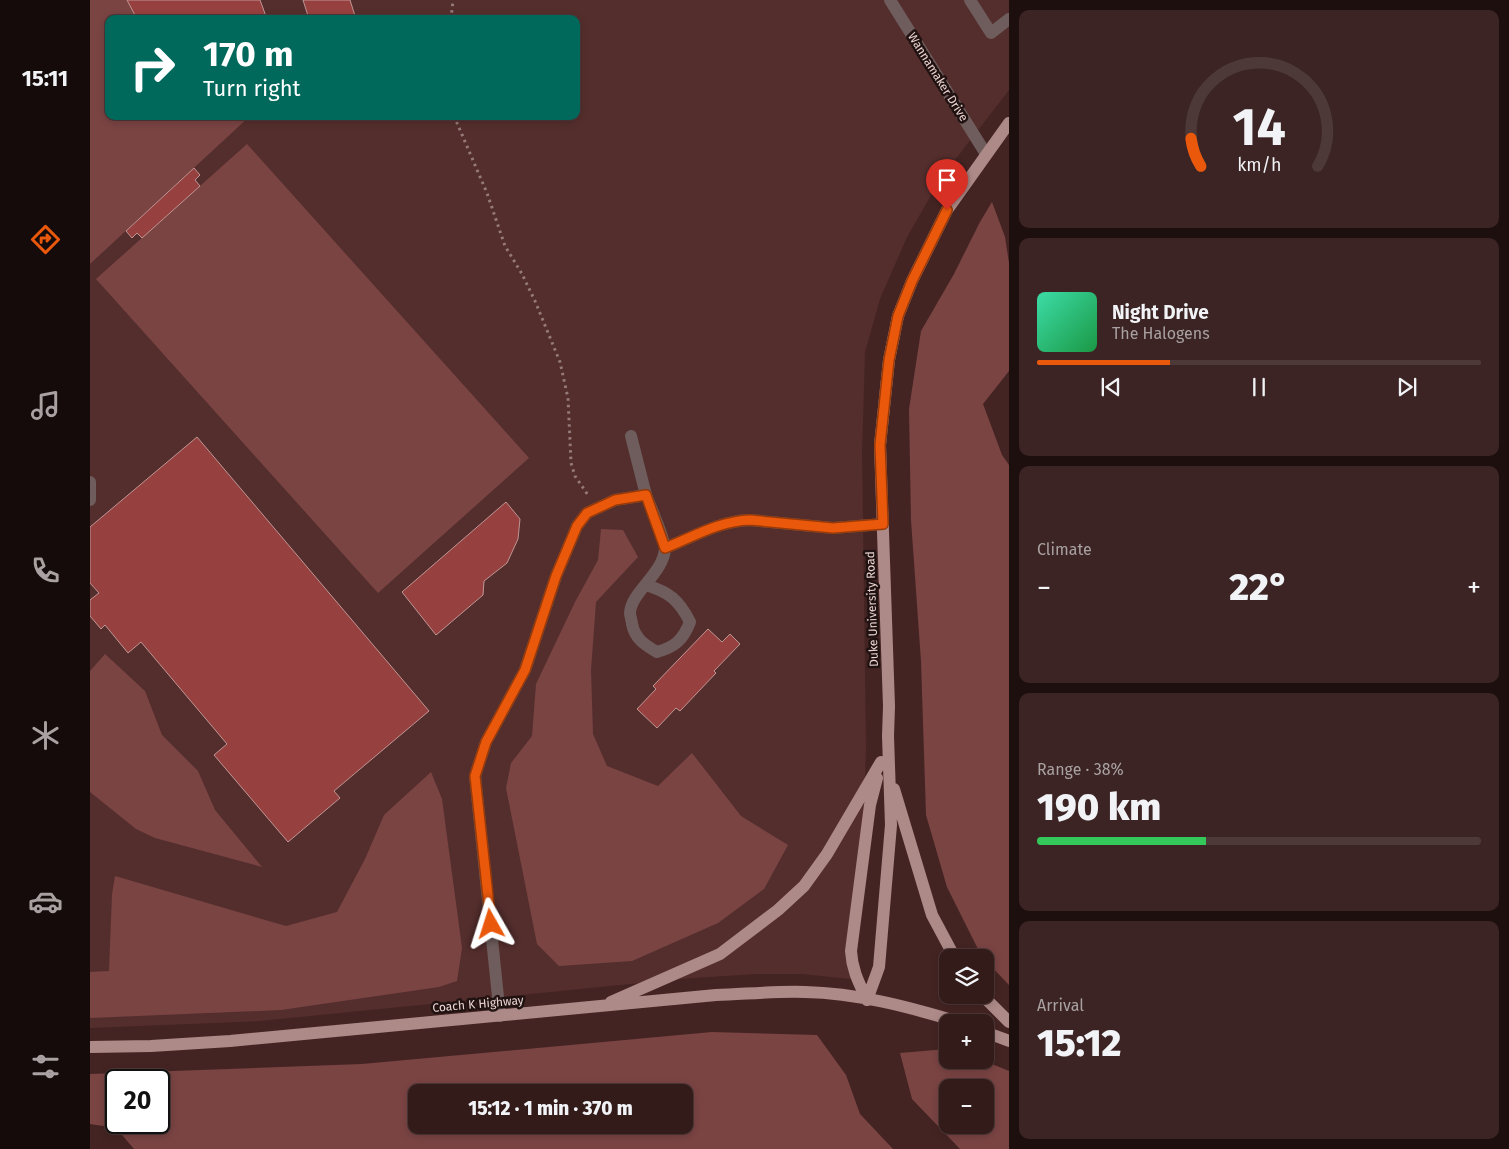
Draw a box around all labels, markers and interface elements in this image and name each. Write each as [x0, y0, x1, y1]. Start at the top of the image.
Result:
street label: Wannamaker Drive [905, 30, 971, 124]
text: 170 m [203, 33, 294, 75]
icon: right [120, 35, 185, 100]
text: 15:11 [22, 65, 68, 92]
text: Turn right [203, 75, 300, 102]
text: 14 [1232, 96, 1286, 159]
text: km/h [1237, 154, 1281, 176]
pin [926, 159, 968, 210]
icon: arrive [933, 166, 961, 194]
icon: directions [28, 222, 63, 257]
text: Night Drive [1112, 301, 1209, 324]
text: The Halogens [1112, 324, 1210, 343]
icon: previous [1097, 373, 1125, 401]
icon: pause [1245, 373, 1273, 401]
icon: next [1393, 373, 1421, 401]
icon: music [28, 388, 63, 423]
text: Climate [1037, 540, 1092, 559]
street label: Duke University Road [863, 551, 881, 667]
icon: phone [28, 553, 63, 588]
text: 22° [1229, 564, 1289, 610]
text: − [1037, 571, 1051, 604]
text: + [1467, 571, 1481, 604]
icon: climate [28, 718, 63, 753]
text: Range · 38% [1037, 760, 1124, 779]
text: 190 km [1037, 784, 1161, 830]
icon: car [28, 884, 63, 919]
position arrow [464, 897, 516, 949]
map controls [939, 949, 994, 1134]
button: layers [939, 949, 994, 1004]
street label: Coach K Highway [432, 993, 524, 1015]
text: Arrival [1037, 996, 1084, 1015]
button: + [939, 1014, 994, 1069]
text: 15:12 [1037, 1020, 1121, 1066]
icon: filters [28, 1049, 63, 1084]
speed limit sign: 20 [105, 1069, 170, 1134]
button: − [939, 1079, 994, 1134]
text: 15:12 · 1 min · 370 m [468, 1097, 633, 1120]

